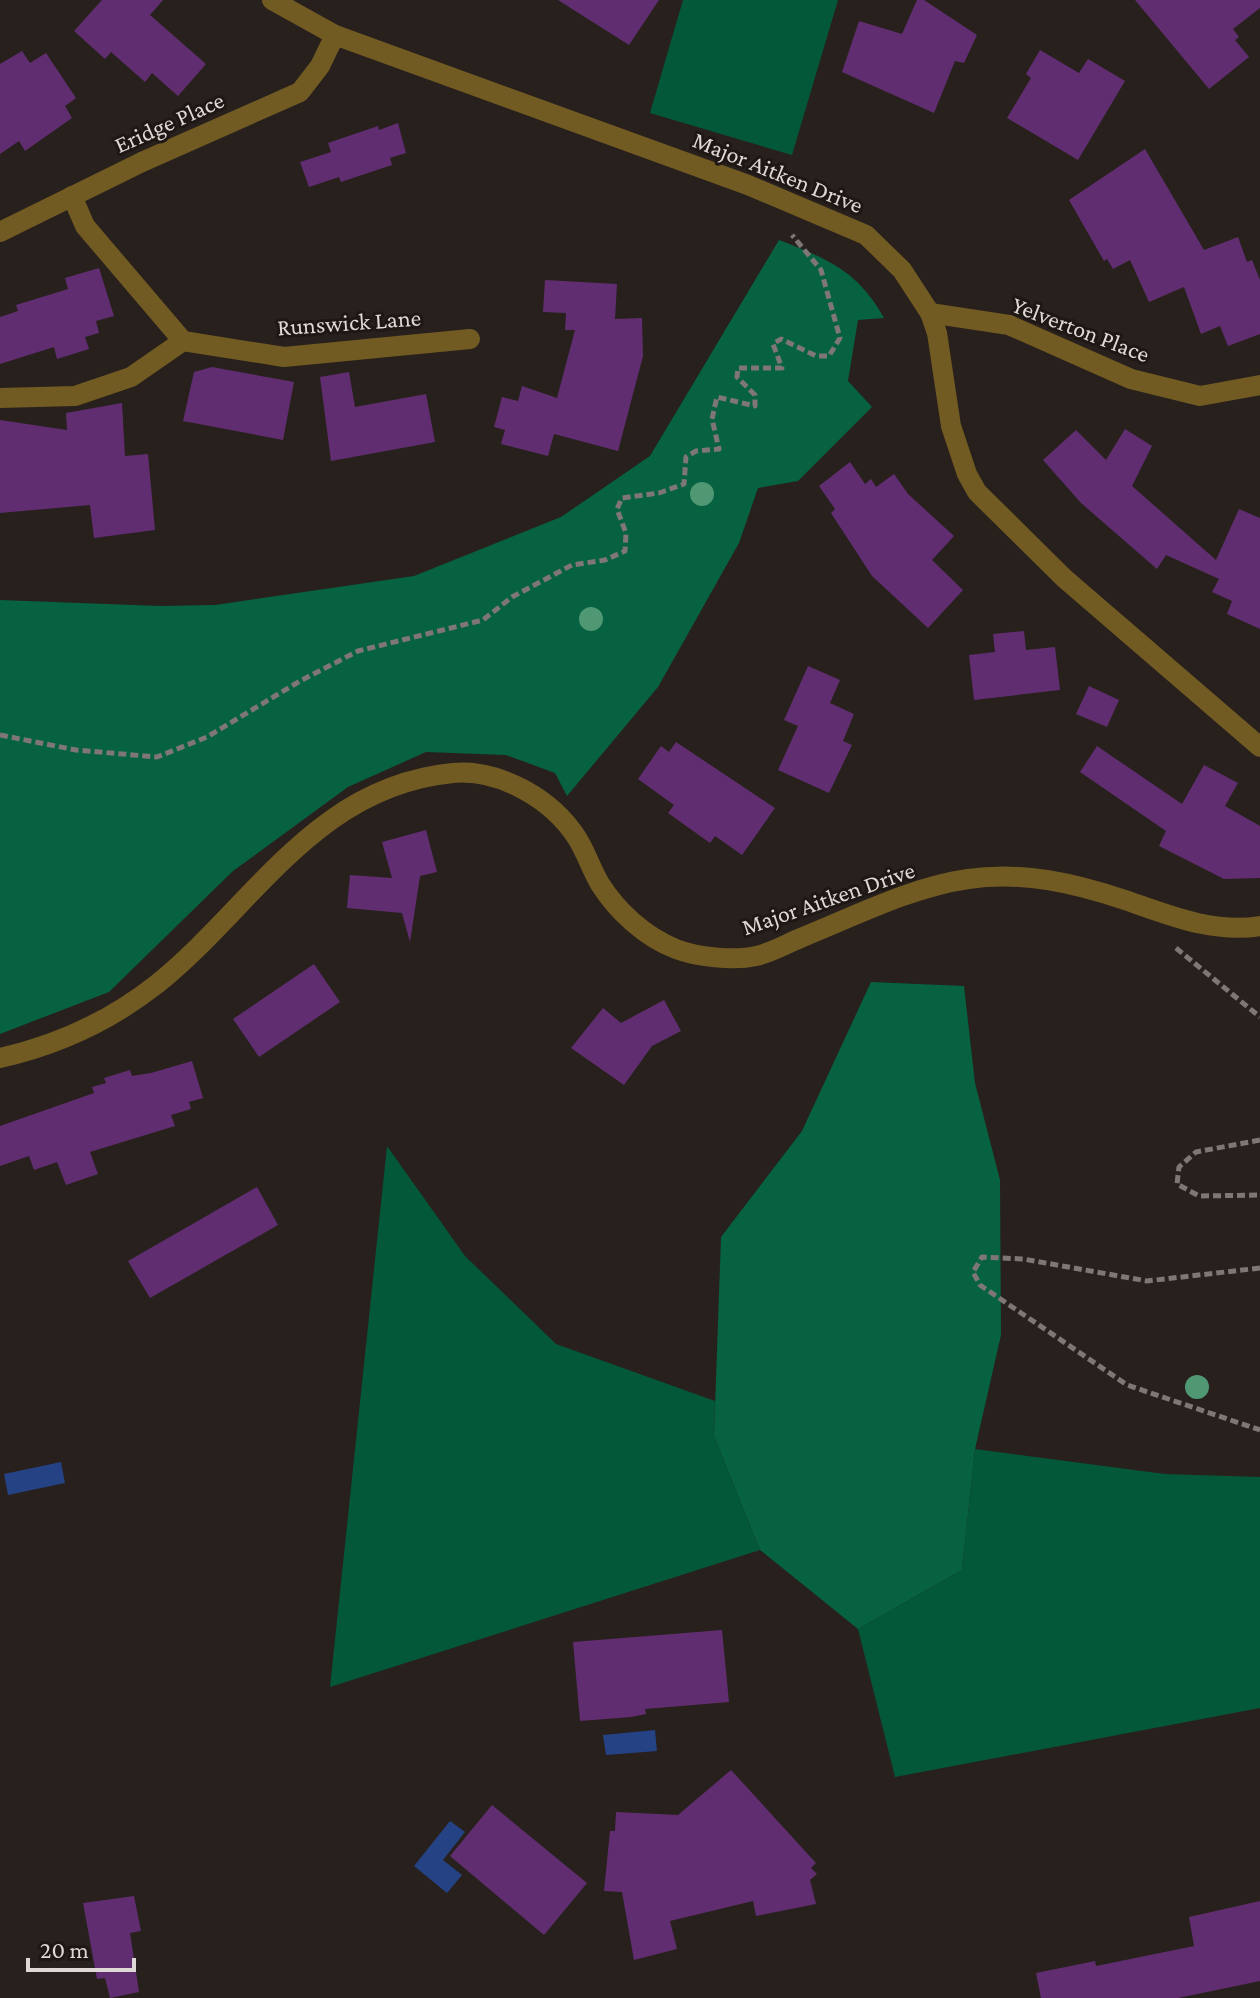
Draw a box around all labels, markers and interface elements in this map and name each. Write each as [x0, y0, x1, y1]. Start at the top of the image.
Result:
street label: Eridge Place [110, 86, 228, 158]
street label: Major Aitken Drive [689, 126, 867, 218]
street label: Yelverton Place [1009, 290, 1153, 368]
street label: Runswick Lane [276, 304, 422, 340]
street label: Major Aitken Drive [738, 856, 918, 940]
scale bar [28, 1922, 134, 1972]
text: 20 m [40, 1936, 89, 1963]

